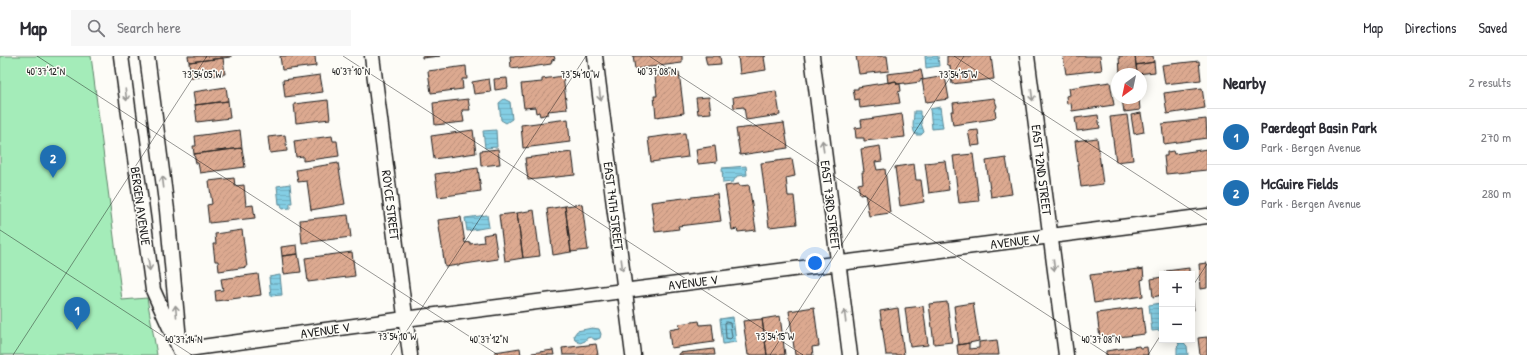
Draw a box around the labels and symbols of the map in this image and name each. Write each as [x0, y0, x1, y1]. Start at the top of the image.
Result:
text: 40°37'12"N [27, 65, 65, 78]
text: 40°37'10"N [332, 65, 370, 78]
text: 40°37'08"N [638, 65, 676, 78]
text: 73°54'05"W [182, 68, 222, 81]
text: 73°54'10"W [561, 68, 600, 81]
text: 73°54'15"W [939, 68, 978, 81]
north arrow [1111, 68, 1147, 104]
one-way arrow [122, 88, 129, 101]
one-way arrow [596, 88, 603, 101]
one-way arrow [1028, 88, 1036, 101]
street label: EAST 72ND STREET [1028, 124, 1057, 217]
one-way arrow [819, 140, 827, 153]
pin: 2 [40, 145, 66, 178]
street label: EAST 73RD STREET [817, 159, 846, 252]
street label: EAST 74TH STREET [600, 161, 628, 252]
street label: BERGEN AVENUE [127, 165, 155, 247]
street label: ROYCE STREET [378, 169, 404, 242]
one-way arrow [159, 176, 167, 189]
street label: AVENUE V [989, 229, 1041, 253]
your location [805, 253, 825, 273]
one-way arrow [145, 258, 153, 271]
one-way arrow [618, 258, 625, 271]
one-way arrow [1050, 258, 1058, 271]
street label: AVENUE V [667, 270, 719, 294]
pin: 1 [64, 297, 90, 330]
one-way arrow [173, 305, 180, 318]
one-way arrow [841, 310, 849, 323]
street label: AVENUE V [299, 318, 351, 342]
text: 73°54'10"W [378, 330, 417, 343]
text: 73°54'15"W [756, 330, 795, 343]
text: 40°37'14"N [165, 333, 203, 346]
text: 40°37'12"N [470, 333, 508, 346]
text: 40°37'08"N [1082, 333, 1120, 346]

